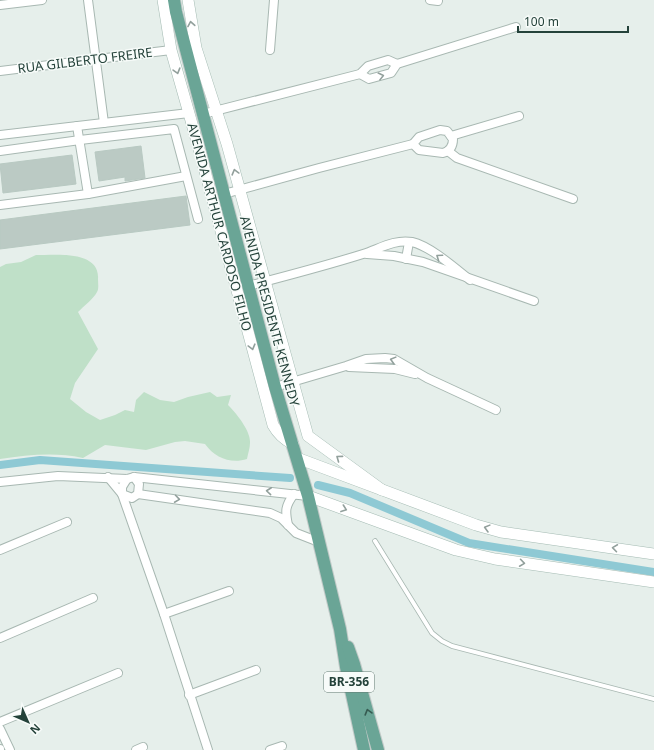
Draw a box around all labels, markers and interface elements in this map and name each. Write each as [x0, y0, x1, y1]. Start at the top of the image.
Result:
scale bar [518, 8, 628, 34]
text: 100 m [524, 13, 559, 30]
one-way arrow [188, 21, 196, 27]
street label: RUA GILBERTO FREIRE [16, 43, 154, 77]
one-way arrow [172, 68, 181, 75]
one-way arrow [377, 72, 384, 81]
street label: AVENIDA ARTHUR CARDOSO FILHO [183, 121, 257, 333]
one-way arrow [231, 169, 240, 176]
street label: AVENIDA PRESIDENTE KENNEDY [236, 214, 304, 409]
one-way arrow [436, 254, 443, 262]
one-way arrow [247, 343, 256, 350]
one-way arrow [390, 356, 397, 365]
one-way arrow [336, 456, 343, 463]
one-way arrow [266, 487, 272, 496]
one-way arrow [174, 494, 180, 503]
one-way arrow [341, 505, 348, 513]
one-way arrow [484, 525, 490, 533]
one-way arrow [612, 544, 618, 553]
one-way arrow [519, 558, 525, 567]
road number: BR-356 [324, 672, 374, 692]
north arrow [8, 702, 48, 742]
one-way arrow [364, 709, 373, 716]
text: N [27, 721, 44, 738]

